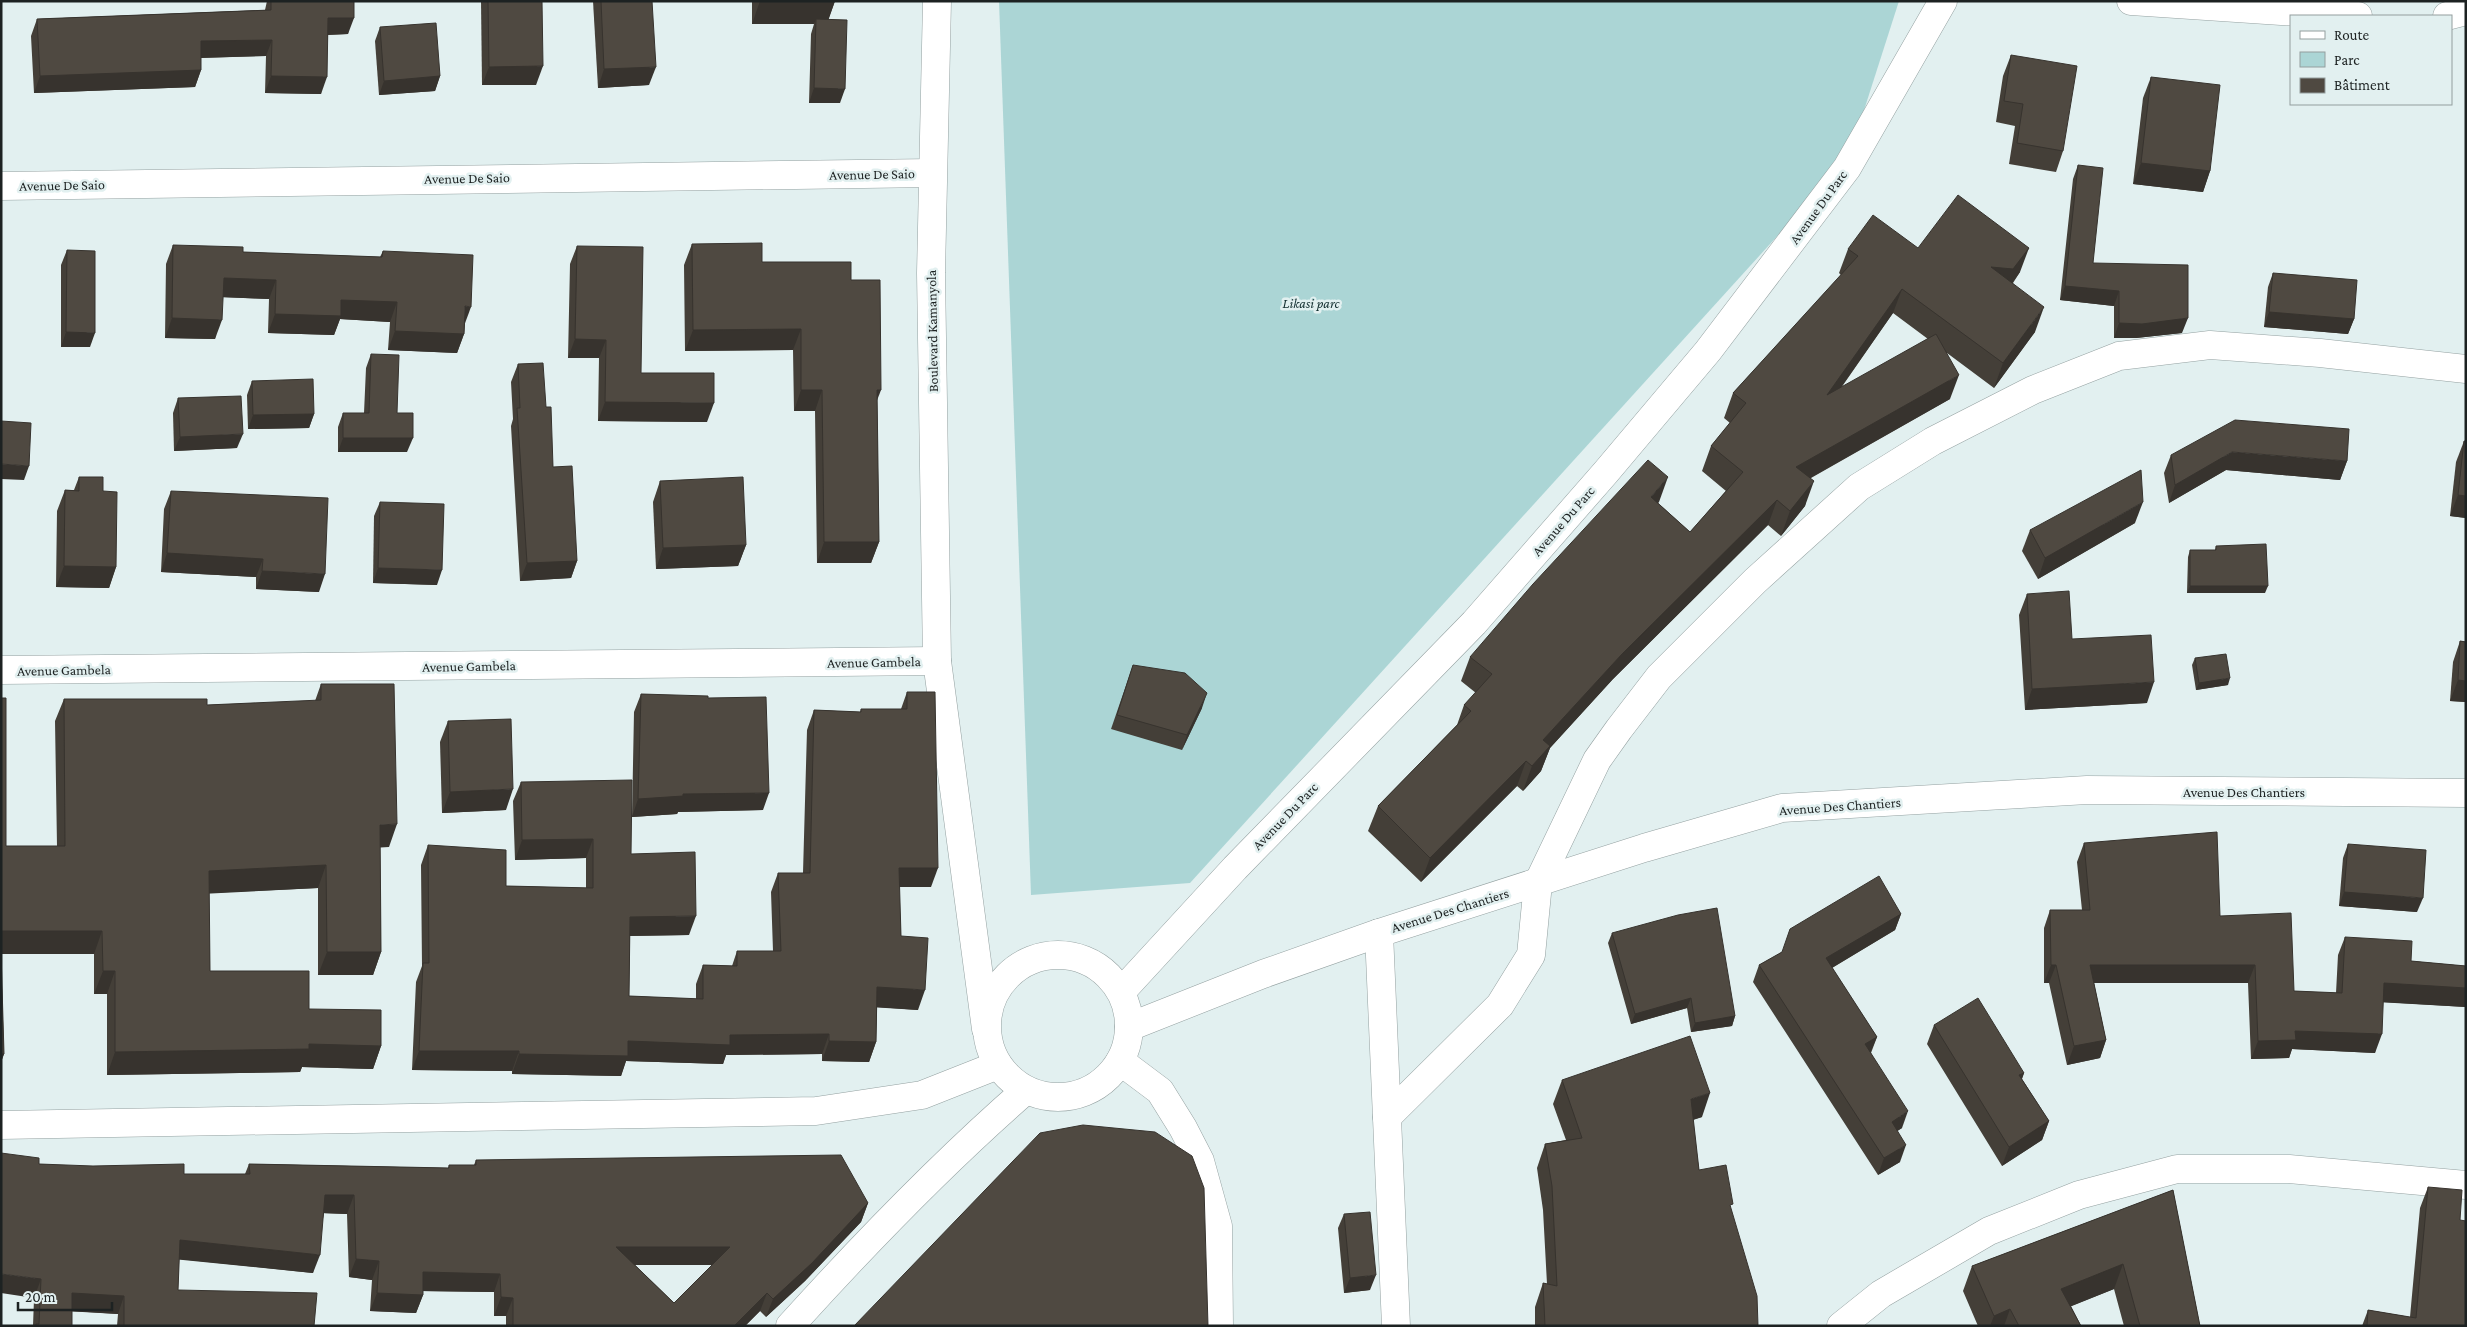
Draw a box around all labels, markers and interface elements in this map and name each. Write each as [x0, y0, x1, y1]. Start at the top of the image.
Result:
legend [2290, 15, 2452, 105]
text: Route [2334, 27, 2369, 43]
text: Parc [2334, 52, 2360, 68]
text: Bâtiment [2334, 77, 2391, 93]
street label: Avenue De Saio [829, 165, 915, 183]
street label: Avenue Du Parc [1786, 167, 1850, 247]
street label: Avenue De Saio [424, 169, 510, 187]
street label: Avenue De Saio [19, 176, 105, 194]
street label: Boulevard Kamanyola [923, 269, 941, 392]
park label: Likasi parc [1283, 295, 1341, 311]
street label: Avenue Du Parc [1528, 483, 1598, 559]
street label: Avenue Gambela [827, 653, 922, 671]
street label: Avenue Gambela [422, 657, 517, 675]
street label: Avenue Gambela [17, 661, 112, 679]
street label: Avenue Du Parc [1249, 779, 1321, 853]
street label: Avenue Des Chantiers [2183, 784, 2305, 800]
street label: Avenue Des Chantiers [1779, 794, 1901, 818]
street label: Avenue Des Chantiers [1389, 885, 1511, 935]
scale bar [18, 1280, 111, 1312]
text: 20 m [25, 1289, 56, 1305]

